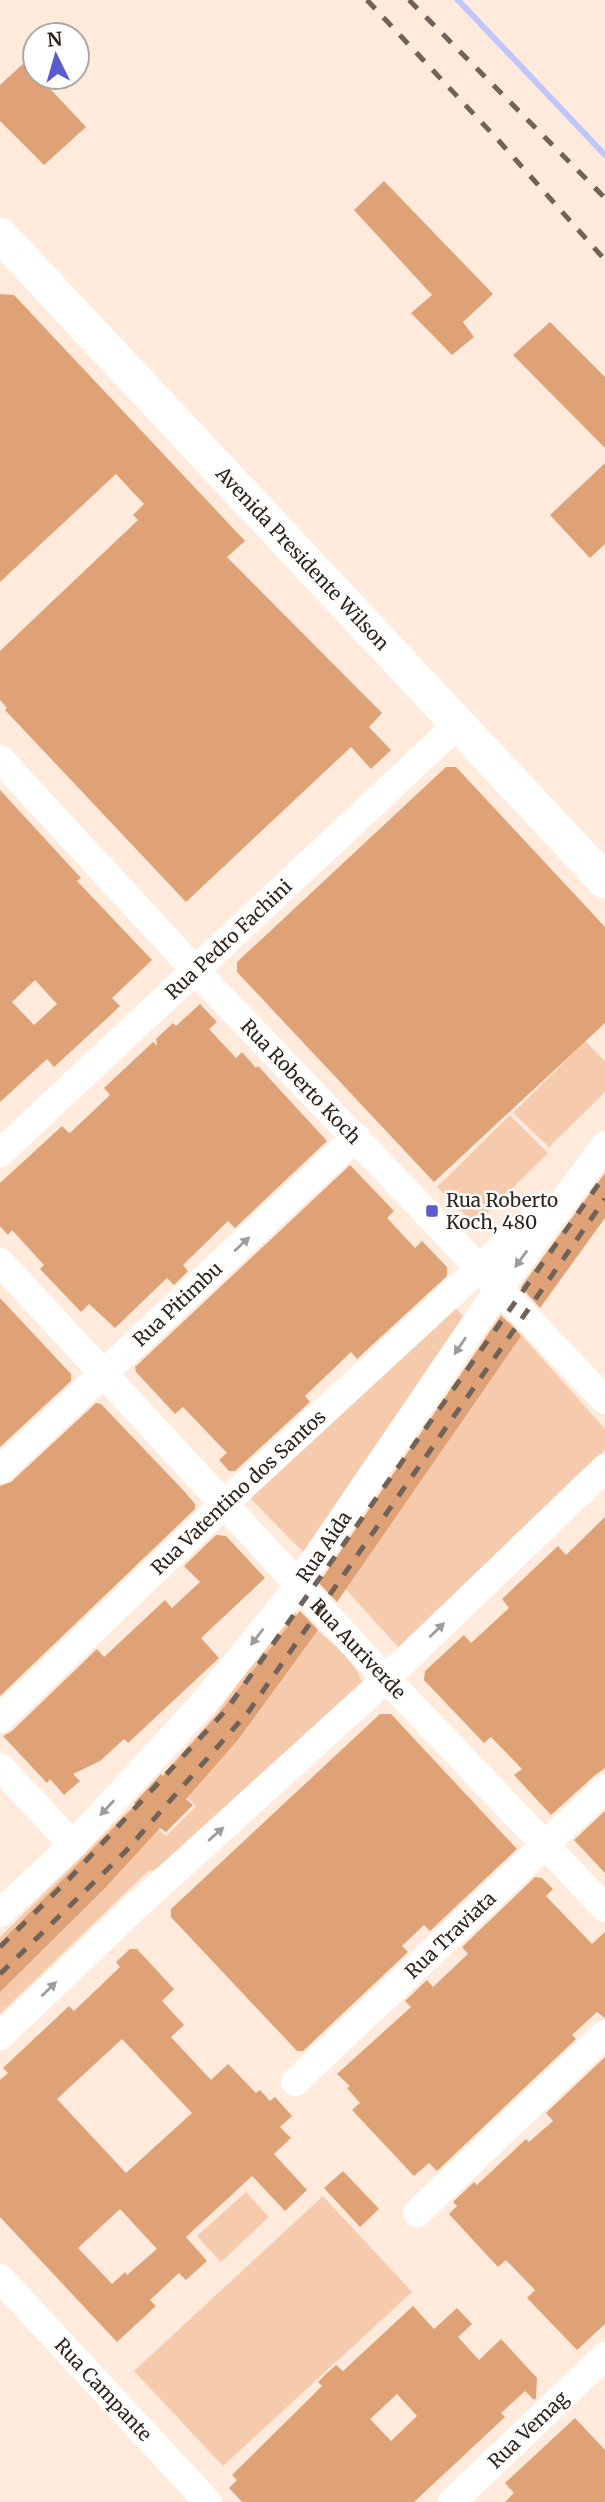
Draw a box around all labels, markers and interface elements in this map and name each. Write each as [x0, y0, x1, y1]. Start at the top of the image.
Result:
north arrow [21, 21, 91, 91]
text: N [46, 26, 63, 52]
street label: Avenida Presidente Wilson [210, 461, 395, 655]
street label: Rua Pedro Fachini [160, 874, 297, 1004]
street label: Rua Roberto Koch [236, 1014, 366, 1149]
place label: Rua Roberto Koch, 480 [446, 1188, 558, 1234]
marker: Rua Roberto Koch, 480 [424, 1203, 440, 1219]
one-way arrow [233, 1236, 250, 1252]
one-way arrow [514, 1250, 528, 1268]
street label: Rua Pitimbu [128, 1256, 227, 1352]
one-way arrow [453, 1337, 467, 1355]
street label: Rua Vatentino dos Santos [146, 1404, 330, 1580]
street label: Rua Aida [291, 1506, 356, 1587]
street label: Rua Auriverde [305, 1593, 411, 1704]
one-way arrow [428, 1621, 445, 1638]
one-way arrow [250, 1628, 265, 1646]
one-way arrow [99, 1799, 115, 1817]
one-way arrow [207, 1826, 225, 1842]
street label: Rua Traviata [400, 1886, 501, 1983]
one-way arrow [41, 1980, 58, 1997]
street label: Rua Campante [50, 2333, 157, 2446]
street label: Rua Vemag [483, 2385, 573, 2473]

